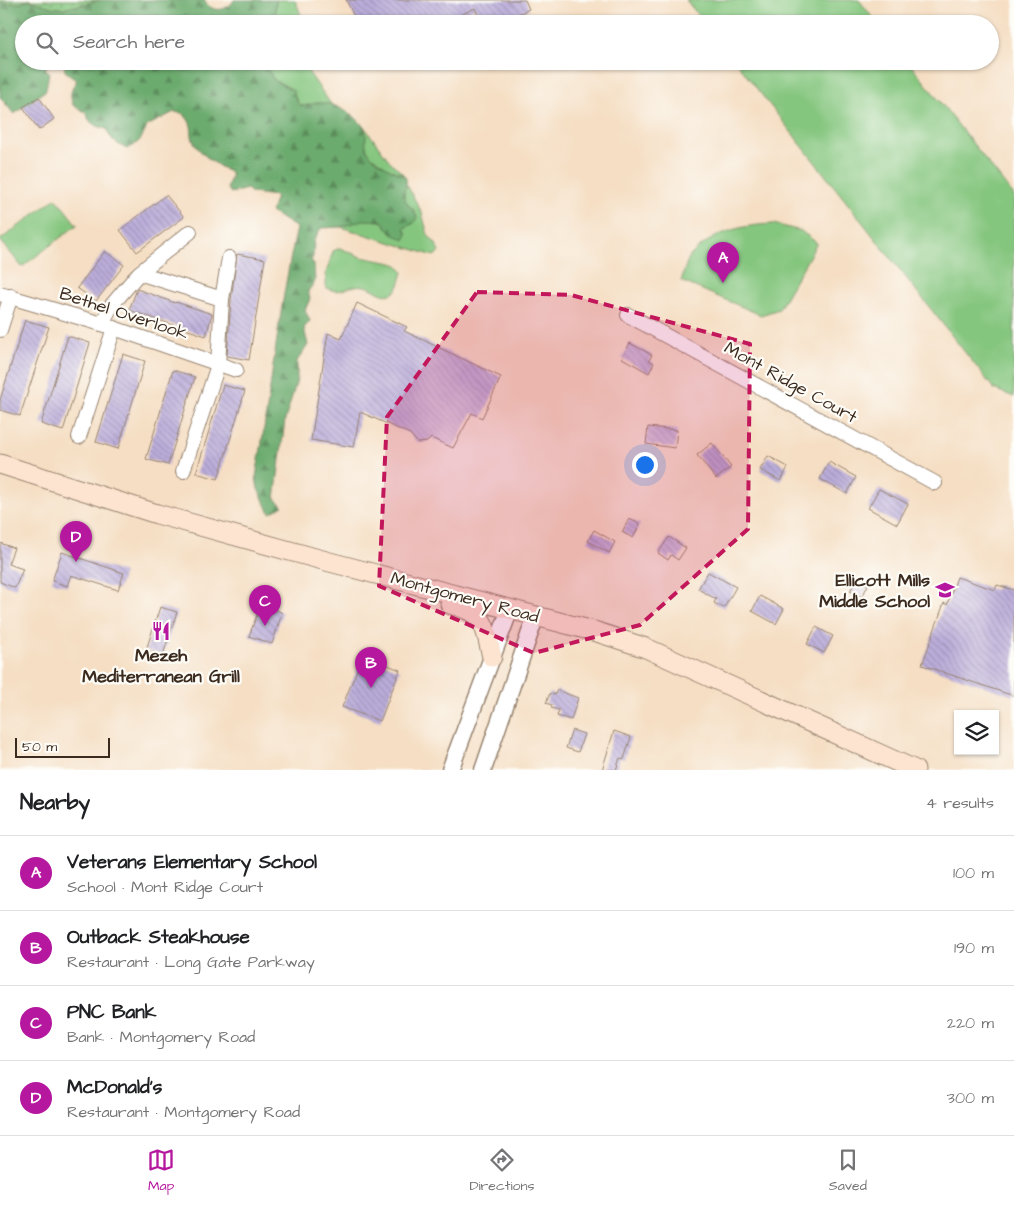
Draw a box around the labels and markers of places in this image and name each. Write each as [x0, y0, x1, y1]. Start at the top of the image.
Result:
pin: A [707, 242, 739, 283]
pin: D [60, 521, 92, 562]
place label: Ellicott Mills Middle School [819, 568, 930, 614]
school or university icon: Ellicott Mills Middle School [934, 579, 956, 601]
pin: C [249, 585, 281, 626]
restaurant icon: Mezeh Mediterranean Grill [150, 620, 172, 642]
place label: Mezeh Mediterranean Grill [82, 643, 240, 689]
pin: B [355, 647, 387, 688]

